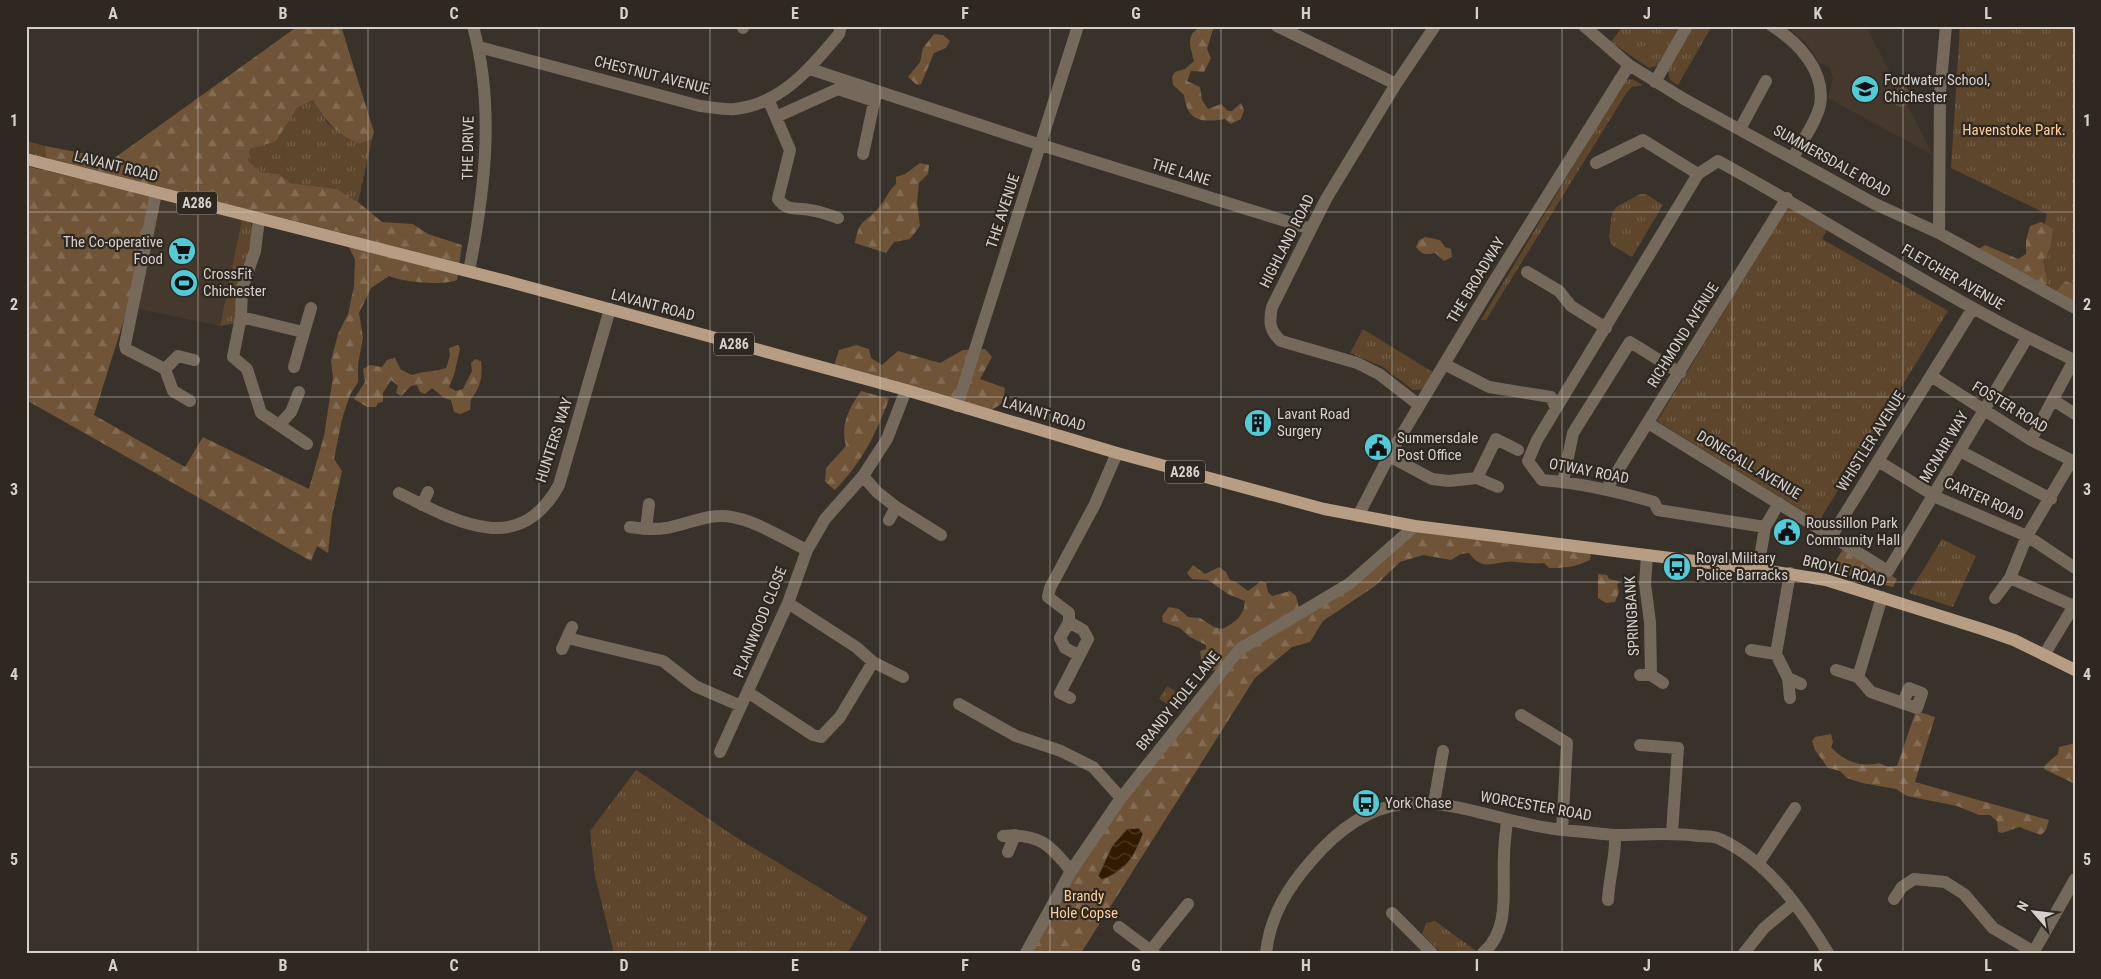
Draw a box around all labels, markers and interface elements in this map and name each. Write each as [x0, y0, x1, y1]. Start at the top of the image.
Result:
text: A [108, 4, 118, 23]
text: B [279, 4, 288, 23]
text: C [449, 4, 459, 23]
text: D [619, 4, 629, 23]
text: E [791, 4, 799, 23]
text: F [961, 4, 969, 23]
text: G [1131, 4, 1141, 23]
text: H [1301, 4, 1311, 23]
text: I [1475, 4, 1479, 23]
text: J [1643, 4, 1651, 23]
text: K [1814, 4, 1823, 23]
text: L [1984, 4, 1992, 23]
street label: CHESTNUT AVENUE [592, 52, 712, 98]
place label: Fordwater School, Chichester [1884, 71, 1990, 106]
school or university icon: Fordwater School, Chichester [1850, 74, 1880, 104]
text: 1 [10, 111, 18, 130]
text: 1 [2083, 111, 2091, 130]
street label: THE DRIVE [458, 116, 478, 180]
street label: SUMMERSDALE ROAD [1770, 121, 1894, 201]
park label: Havenstoke Park. [1962, 121, 2066, 139]
street label: LAVANT ROAD [72, 147, 160, 185]
street label: THE LANE [1149, 155, 1213, 189]
street label: THE AVENUE [983, 172, 1023, 250]
street label: HIGHLAND ROAD [1256, 191, 1318, 291]
road number: A286 [177, 192, 217, 214]
place label: The Co-operative Food [63, 233, 163, 268]
street label: THE BROADWAY [1443, 234, 1509, 326]
supermarket icon: The Co-operative Food [167, 236, 197, 266]
street label: FLETCHER AVENUE [1899, 240, 2007, 314]
place label: CrossFit Chichester [203, 265, 267, 300]
sports icon: CrossFit Chichester [169, 268, 199, 298]
street label: RICHMOND AVENUE [1644, 279, 1722, 391]
street label: LAVANT ROAD [609, 285, 697, 325]
text: 2 [10, 295, 18, 314]
text: 2 [2083, 295, 2091, 314]
road number: A286 [714, 332, 754, 356]
street label: FOSTER ROAD [1969, 377, 2051, 437]
street label: WHISTLER AVENUE [1833, 387, 1909, 495]
street label: LAVANT ROAD [1000, 393, 1088, 435]
street label: HUNTERS WAY [532, 395, 576, 485]
place label: Lavant Road Surgery [1277, 405, 1350, 440]
building icon: Lavant Road Surgery [1243, 408, 1273, 438]
street label: MCNAIR WAY [1916, 408, 1972, 486]
street label: DONEGALL AVENUE [1694, 427, 1804, 503]
place label: Summersdale Post Office [1397, 429, 1478, 464]
public building icon: Summersdale Post Office [1363, 432, 1393, 462]
street label: OTWAY ROAD [1547, 454, 1631, 488]
road number: A286 [1165, 461, 1205, 484]
street label: CARTER ROAD [1941, 473, 2027, 525]
text: 3 [10, 480, 18, 499]
text: 3 [2083, 480, 2091, 499]
place label: Roussillon Park Community Hall [1806, 514, 1900, 549]
public building icon: Roussillon Park Community Hall [1772, 517, 1802, 547]
place label: Royal Military Police Barracks [1696, 549, 1788, 584]
street label: BROYLE ROAD [1801, 551, 1887, 591]
bus stop icon: Royal Military Police Barracks [1662, 552, 1692, 582]
street label: PLAINWOOD CLOSE [730, 564, 790, 680]
street label: SPRINGBANK [1621, 575, 1643, 657]
street label: BRANDY HOLE LANE [1132, 648, 1224, 754]
text: 4 [10, 665, 18, 684]
text: 4 [2083, 665, 2091, 684]
street label: WORCESTER ROAD [1479, 787, 1593, 825]
bus stop icon: York Chase [1351, 788, 1381, 818]
place label: York Chase [1385, 794, 1452, 812]
text: 5 [10, 850, 18, 869]
text: 5 [2083, 850, 2091, 869]
north arrow [2008, 886, 2058, 936]
park label: Brandy Hole Copse [1050, 887, 1118, 922]
text: N [2013, 898, 2032, 913]
text: A [108, 956, 118, 975]
text: B [279, 956, 288, 975]
text: C [449, 956, 459, 975]
text: D [619, 956, 629, 975]
text: E [791, 956, 799, 975]
text: F [961, 956, 969, 975]
text: G [1131, 956, 1141, 975]
text: H [1301, 956, 1311, 975]
text: I [1475, 956, 1479, 975]
text: J [1643, 956, 1651, 975]
text: K [1814, 956, 1823, 975]
text: L [1984, 956, 1992, 975]

